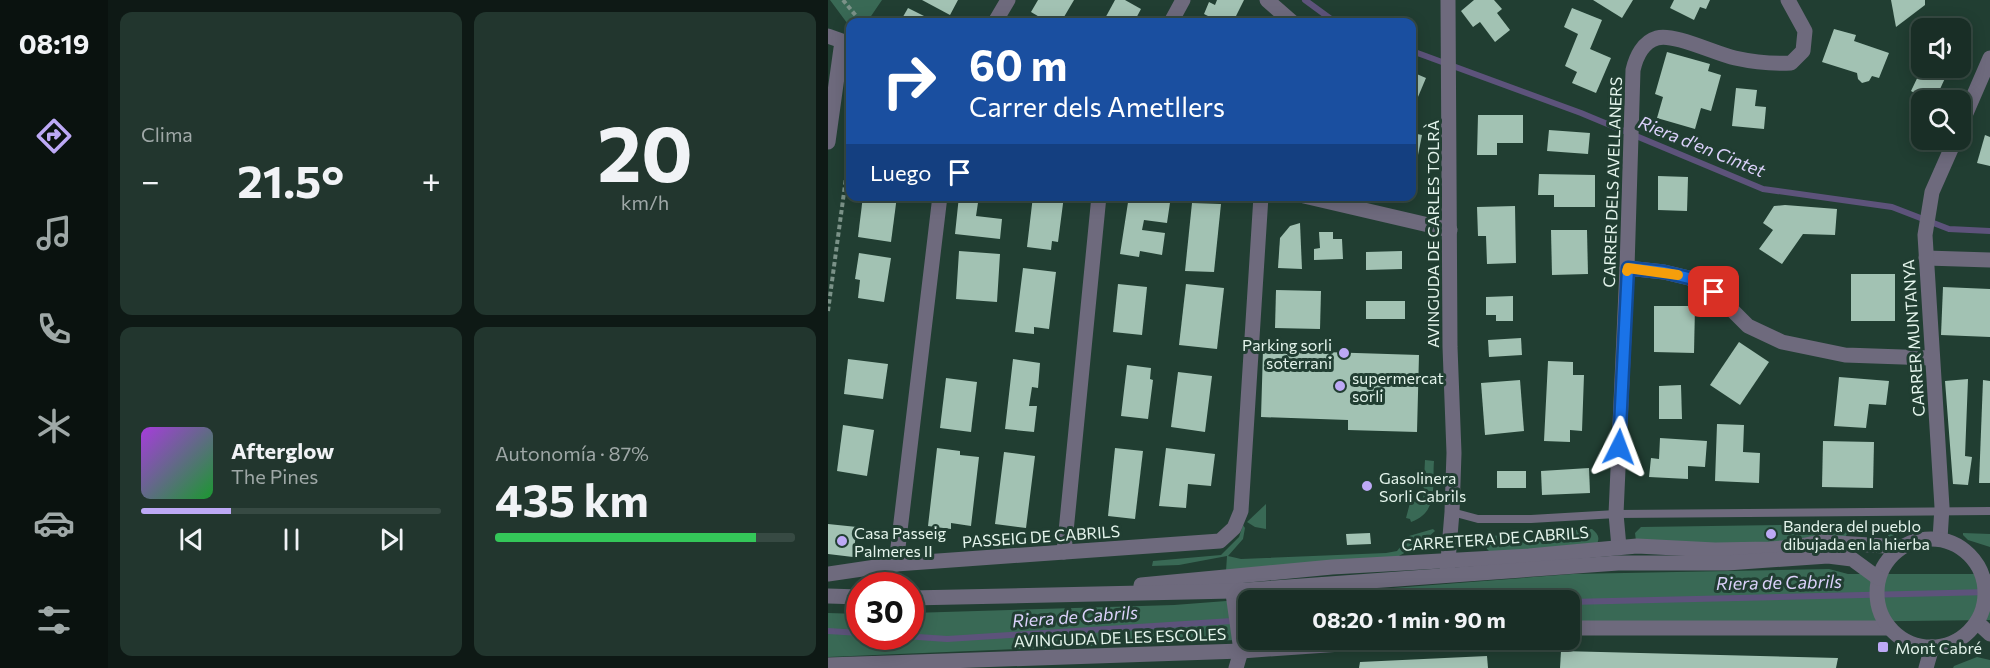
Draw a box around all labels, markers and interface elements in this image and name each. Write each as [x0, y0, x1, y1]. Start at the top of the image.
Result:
map controls [1911, 18, 1971, 150]
button: sound [1911, 18, 1971, 78]
text: 08:19 [19, 27, 89, 60]
text: 60 m [969, 38, 1068, 90]
icon: right [870, 42, 948, 120]
street label: CARRER DELS AVELLANERS [1599, 76, 1625, 288]
text: Carrer dels Ametllers [969, 90, 1225, 123]
button: search [1911, 90, 1971, 150]
text: 20 [597, 103, 693, 198]
water label: Riera d'en Cintet [1635, 111, 1769, 182]
icon: directions [33, 115, 75, 157]
street label: AVINGUDA DE CARLES TOLRÀ [1423, 120, 1442, 348]
text: Clima [141, 122, 193, 146]
text: 21.5° [237, 152, 344, 207]
icon: arrive [943, 156, 976, 189]
text: − [141, 159, 160, 200]
text: + [422, 159, 441, 200]
text: Luego [870, 159, 931, 186]
text: km/h [621, 190, 669, 214]
icon: music [33, 212, 75, 254]
street label: CARRER MUNTANYA [1898, 259, 1928, 417]
pin [1688, 266, 1739, 317]
icon: arrive [1697, 275, 1730, 308]
icon: phone [33, 308, 75, 350]
place label: Parking sorli soterrani [1242, 335, 1332, 372]
marker: Parking sorli soterrani [1337, 346, 1351, 360]
place label: supermercat sorli [1352, 368, 1444, 405]
marker: supermercat sorli [1333, 379, 1347, 393]
icon: climate [33, 405, 75, 447]
position arrow [1587, 415, 1651, 479]
text: Afterglow [231, 437, 334, 464]
text: Autonomía · 87% [495, 441, 649, 465]
text: The Pines [231, 464, 318, 488]
place label: Gasolinera Sorli Cabrils [1379, 468, 1466, 505]
text: 435 km [495, 471, 649, 526]
marker: Gasolinera Sorli Cabrils [1360, 479, 1374, 493]
icon: car [33, 502, 75, 544]
place label: Bandera del pueblo dibujada en la hierba [1783, 516, 1930, 553]
street label: PASSEIG DE CABRILS [961, 521, 1121, 551]
street label: CARRETERA DE CABRILS [1401, 522, 1589, 554]
icon: previous [175, 523, 208, 556]
icon: pause [275, 523, 308, 556]
icon: next [375, 523, 408, 556]
place label: Casa Passeig Palmeres II [854, 523, 947, 560]
marker: Bandera del pueblo dibujada en la hierba [1764, 527, 1778, 541]
marker: Casa Passeig Palmeres II [835, 534, 849, 548]
water label: Riera de Cabrils [1716, 570, 1842, 594]
speed limit sign: 30 [846, 572, 924, 650]
icon: filters [33, 599, 75, 641]
water label: Riera de Cabrils [1011, 601, 1139, 631]
text: 08:20 · 1 min · 90 m [1312, 606, 1506, 633]
street label: AVINGUDA DE LES ESCOLES [1013, 624, 1227, 650]
place label: Mont Cabré [1895, 638, 1982, 657]
marker: Mont Cabré [1876, 640, 1890, 654]

